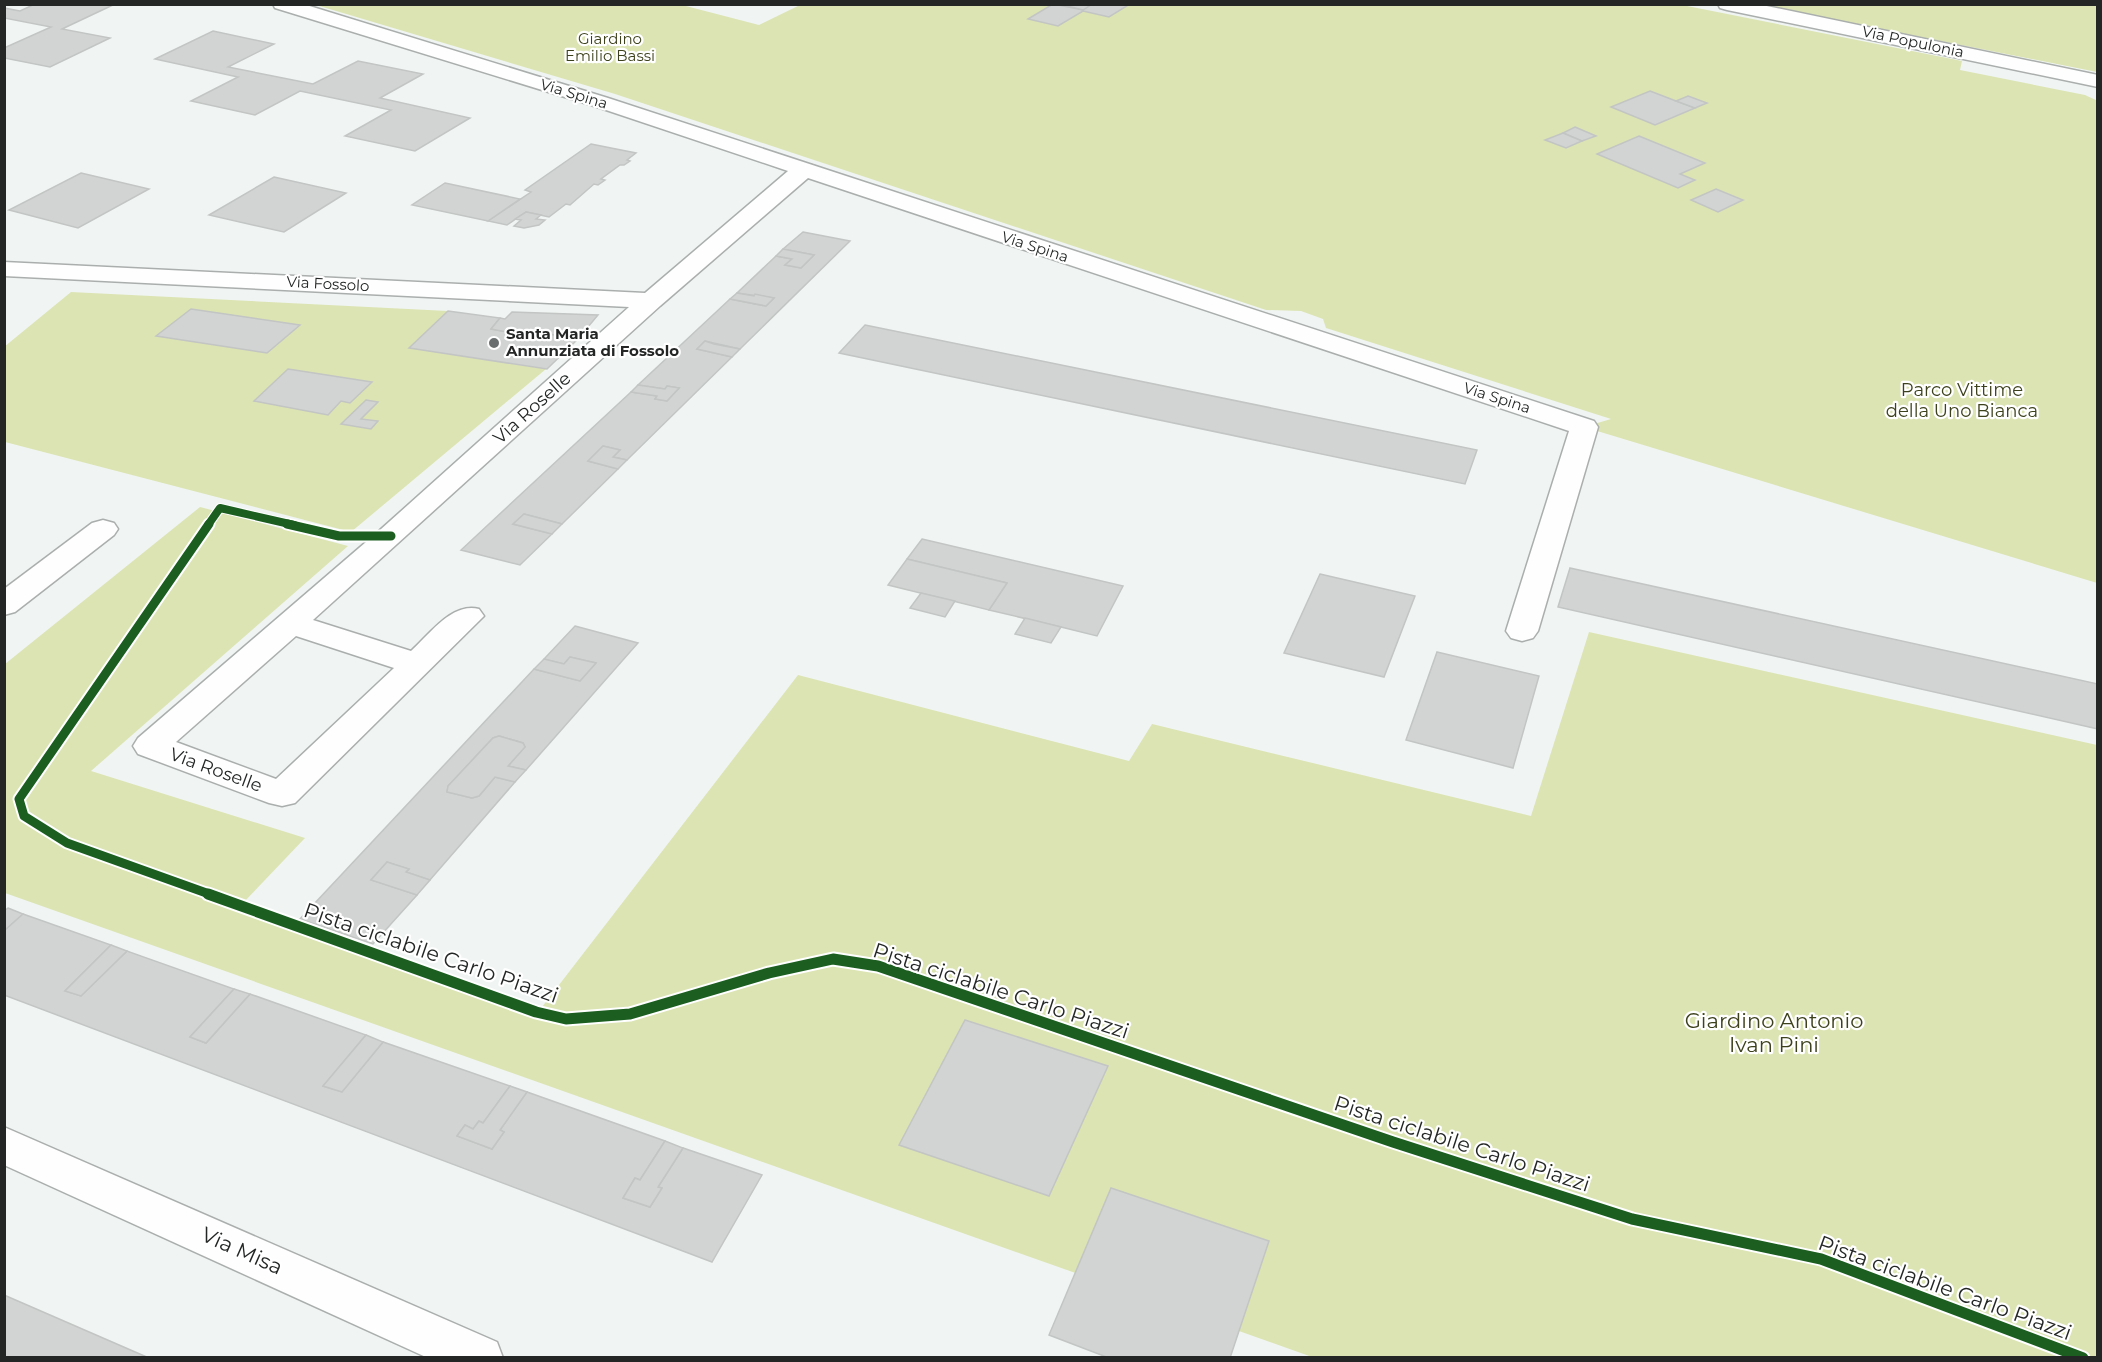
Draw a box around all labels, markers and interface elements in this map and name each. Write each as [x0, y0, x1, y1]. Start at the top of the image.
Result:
street label: Via Populonia [1860, 21, 1966, 62]
park label: Giardino Emilio Bassi [565, 29, 655, 65]
street label: Via Spina [538, 74, 610, 113]
street label: Via Spina [999, 227, 1071, 266]
street label: Via Fossolo [286, 272, 370, 295]
place label: Santa Maria Annunziata di Fossolo [505, 324, 679, 360]
marker: Santa Maria Annunziata di Fossolo [487, 336, 501, 350]
street label: Via Roselle [489, 367, 575, 449]
street label: Via Spina [1461, 378, 1533, 417]
park label: Parco Vittime della Uno Bianca [1886, 379, 2038, 422]
street label: Via Roselle [167, 743, 265, 797]
street label: Pista ciclabile Carlo Piazzi [301, 897, 562, 1008]
street label: Pista ciclabile Carlo Piazzi [870, 937, 1132, 1044]
park label: Giardino Antonio Ivan Pini [1685, 1008, 1863, 1057]
street label: Pista ciclabile Carlo Piazzi [1331, 1090, 1593, 1197]
street label: Via Misa [198, 1222, 287, 1279]
street label: Pista ciclabile Carlo Piazzi [1815, 1230, 2075, 1345]

